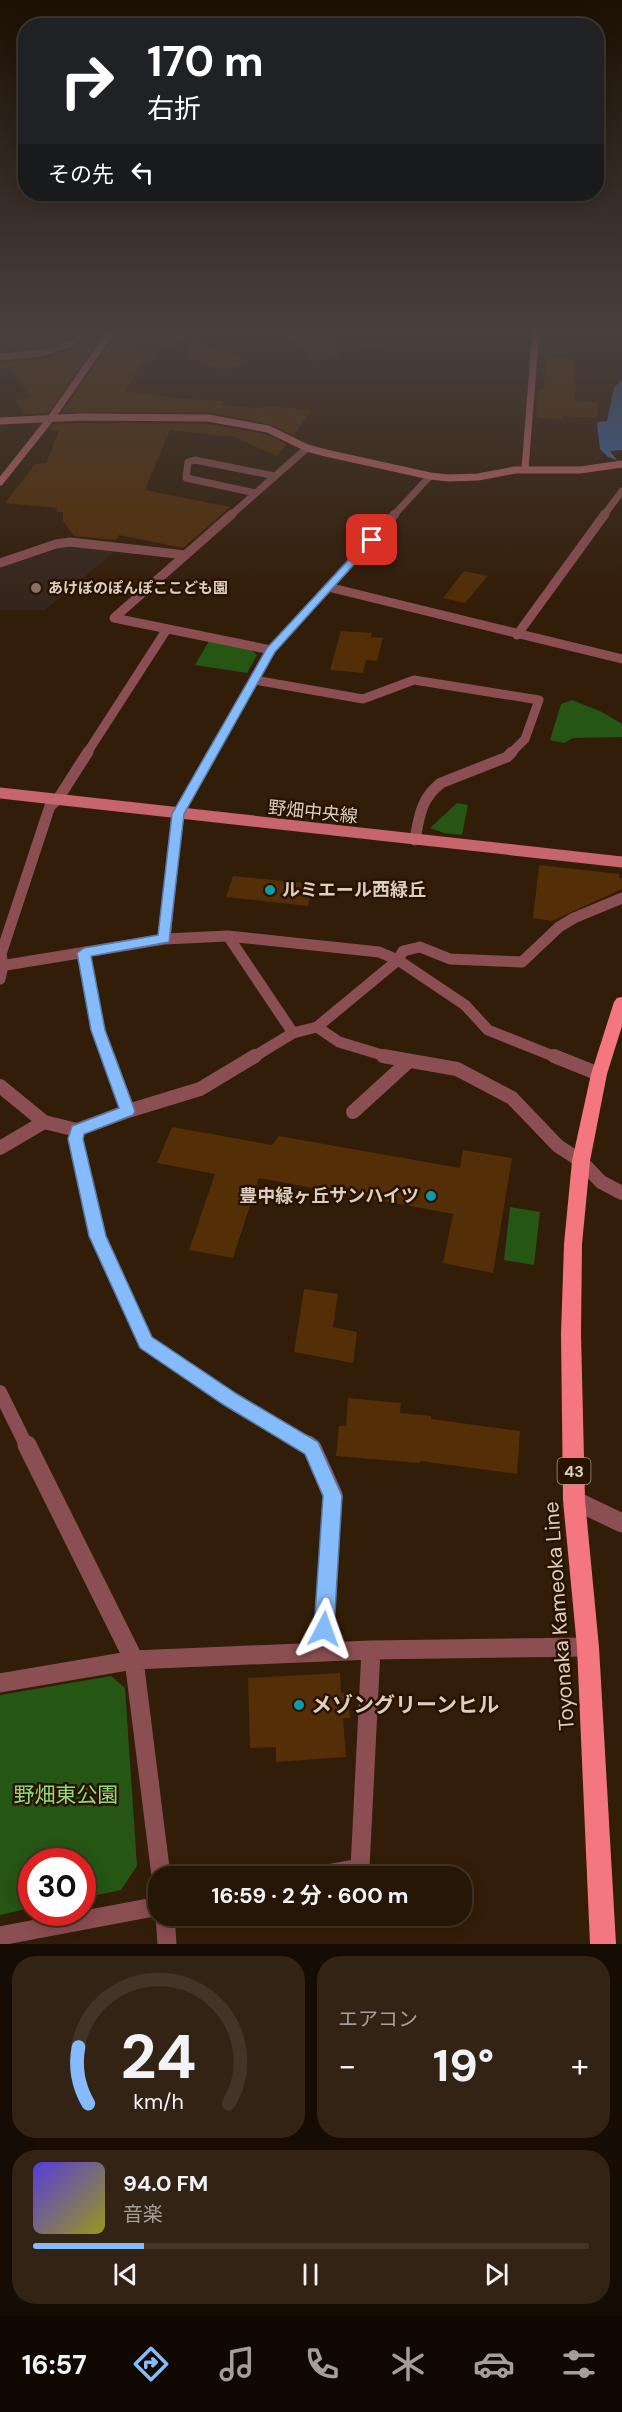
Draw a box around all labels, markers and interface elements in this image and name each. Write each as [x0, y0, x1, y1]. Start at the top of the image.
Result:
text: 170 m [147, 34, 264, 89]
icon: right [48, 42, 126, 120]
text: 右折 [147, 91, 201, 126]
icon: left [126, 156, 159, 189]
text: その先 [48, 160, 114, 189]
pin [346, 514, 397, 565]
icon: arrive [355, 523, 388, 556]
place label: あけぼのぽんぽここども園 [48, 578, 228, 598]
marker: あけぼのぽんぽここども園 [29, 581, 43, 595]
street label: 野畑中央線 [267, 795, 359, 829]
place label: ルミエール西緑丘 [282, 878, 426, 902]
marker: ルミエール西緑丘 [263, 883, 277, 897]
place label: 豊中緑ヶ丘サンハイツ [239, 1184, 419, 1208]
marker: 豊中緑ヶ丘サンハイツ [424, 1189, 438, 1203]
road number: 43 [558, 1458, 590, 1484]
street label: Toyonaka Kameoka Line [537, 1500, 581, 1731]
position arrow [292, 1597, 356, 1661]
place label: メゾングリーンヒル [311, 1691, 499, 1719]
marker: メゾングリーンヒル [292, 1698, 306, 1712]
park label: 野畑東公園 [14, 1781, 119, 1809]
speed limit sign: 30 [18, 1848, 96, 1926]
text: 16:59 · 2 分 · 600 m [211, 1881, 409, 1910]
text: エアコン [338, 2006, 418, 2032]
text: 24 [120, 2016, 197, 2097]
text: 19° [433, 2036, 494, 2095]
text: − [338, 2044, 356, 2087]
text: + [571, 2044, 589, 2087]
text: km/h [133, 2088, 184, 2116]
text: 94.0 FM [123, 2169, 208, 2198]
text: 音楽 [123, 2201, 163, 2227]
icon: previous [109, 2258, 142, 2291]
icon: pause [294, 2258, 327, 2291]
icon: next [480, 2258, 513, 2291]
icon: directions [130, 2343, 172, 2385]
icon: music [216, 2343, 258, 2385]
icon: phone [301, 2343, 343, 2385]
icon: climate [387, 2343, 429, 2385]
icon: car [473, 2343, 515, 2385]
icon: filters [558, 2343, 600, 2385]
text: 16:57 [22, 2347, 87, 2382]

